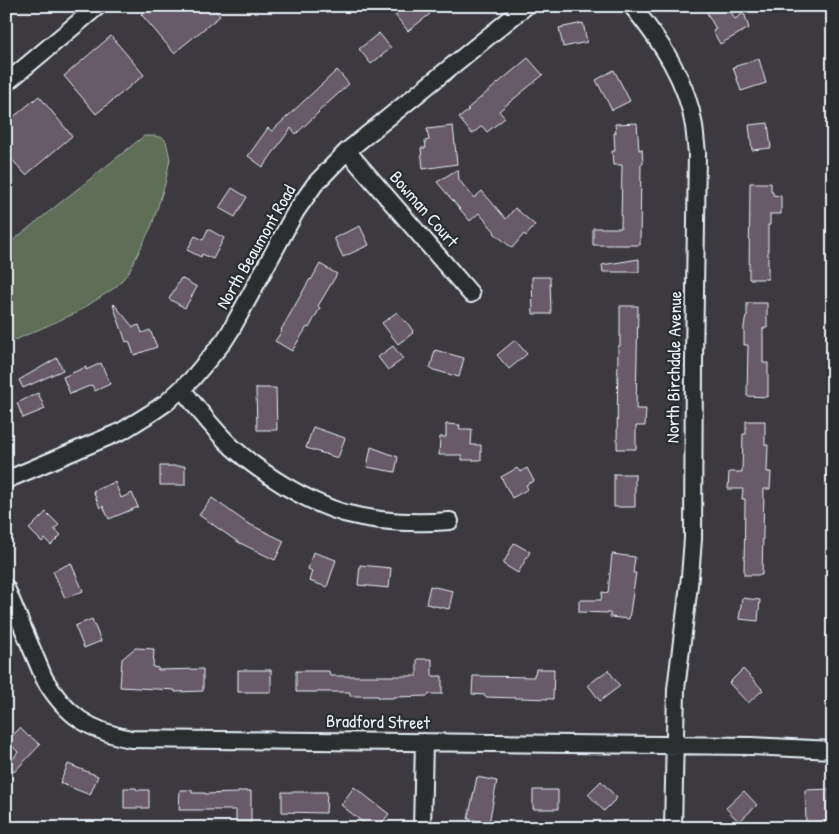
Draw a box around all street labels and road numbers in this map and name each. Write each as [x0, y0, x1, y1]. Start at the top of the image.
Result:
street label: Bowman Court [384, 165, 465, 253]
street label: North Beaumont Road [210, 180, 301, 313]
street label: North Birchdale Avenue [660, 291, 687, 443]
street label: Bradford Street [326, 708, 431, 735]

